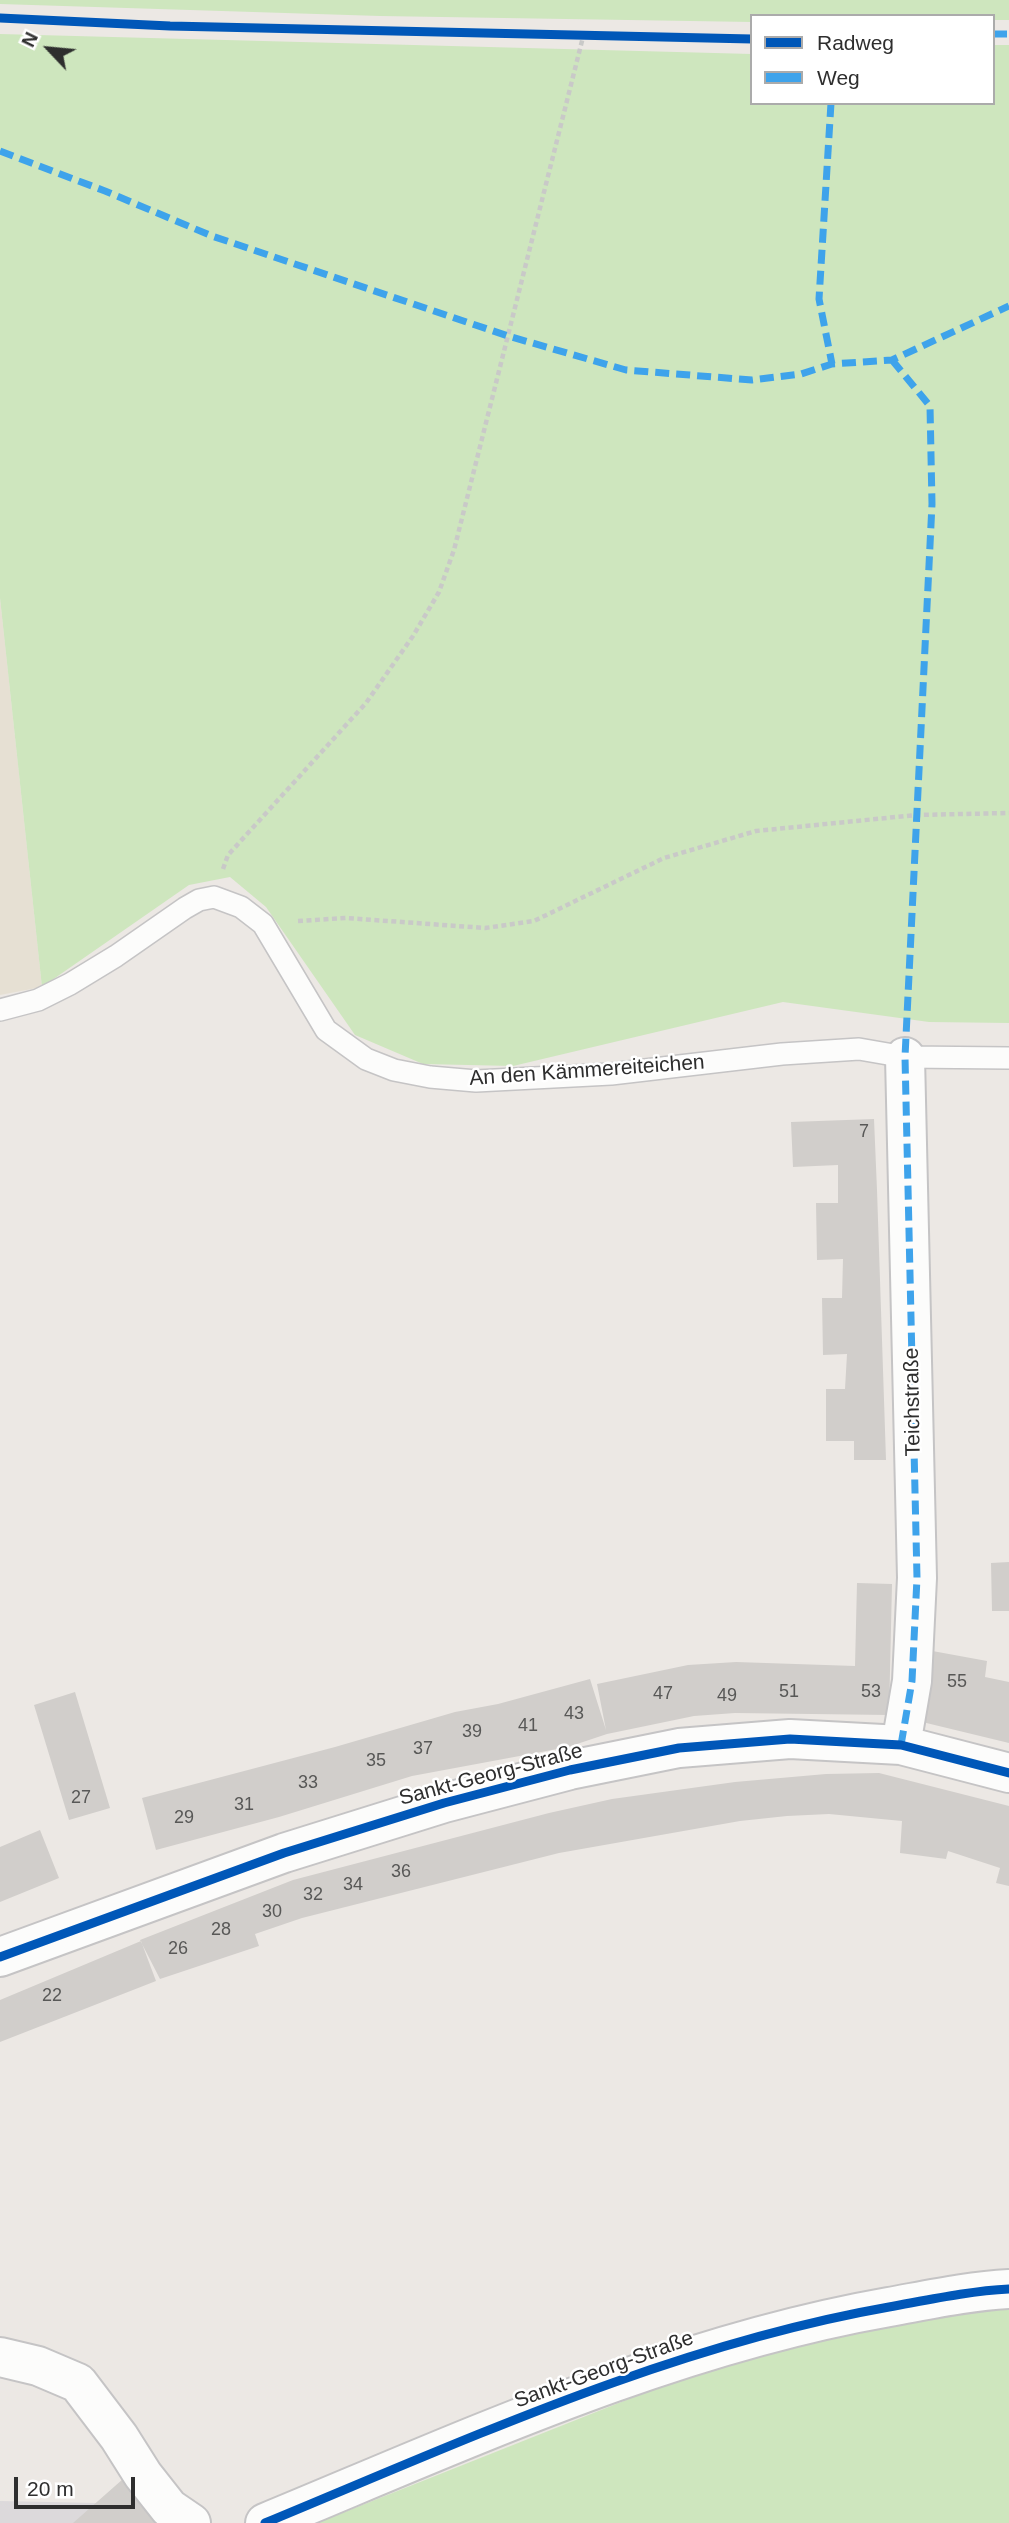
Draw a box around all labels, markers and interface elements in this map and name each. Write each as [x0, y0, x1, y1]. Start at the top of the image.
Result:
north arrow [14, 14, 84, 84]
legend [750, 14, 995, 105]
text: N [17, 29, 42, 50]
text: Radweg [817, 31, 894, 54]
text: Weg [817, 66, 860, 89]
street label: An den Kämmereiteichen [469, 1050, 705, 1092]
house number: 7 [859, 1121, 869, 1143]
street label: Teichstraße [899, 1348, 927, 1456]
house number: 55 [947, 1671, 967, 1693]
house number: 51 [779, 1681, 799, 1703]
house number: 53 [861, 1681, 881, 1703]
house number: 47 [653, 1683, 673, 1705]
house number: 49 [717, 1685, 737, 1707]
house number: 43 [564, 1703, 584, 1725]
house number: 41 [518, 1715, 538, 1737]
house number: 39 [462, 1721, 482, 1743]
street label: Sankt-Georg-Straße [396, 1738, 586, 1812]
house number: 37 [413, 1738, 433, 1760]
house number: 35 [366, 1750, 386, 1772]
house number: 33 [298, 1772, 318, 1794]
house number: 27 [71, 1787, 91, 1809]
house number: 31 [234, 1794, 254, 1816]
house number: 29 [174, 1807, 194, 1829]
house number: 36 [391, 1861, 411, 1883]
house number: 34 [343, 1874, 363, 1896]
house number: 32 [303, 1884, 323, 1906]
house number: 30 [262, 1901, 282, 1923]
house number: 28 [211, 1919, 231, 1941]
house number: 26 [168, 1938, 188, 1960]
house number: 22 [42, 1985, 62, 2007]
street label: Sankt-Georg-Straße [511, 2326, 697, 2414]
scale bar [18, 2464, 138, 2508]
text: 20 m [27, 2477, 74, 2500]

